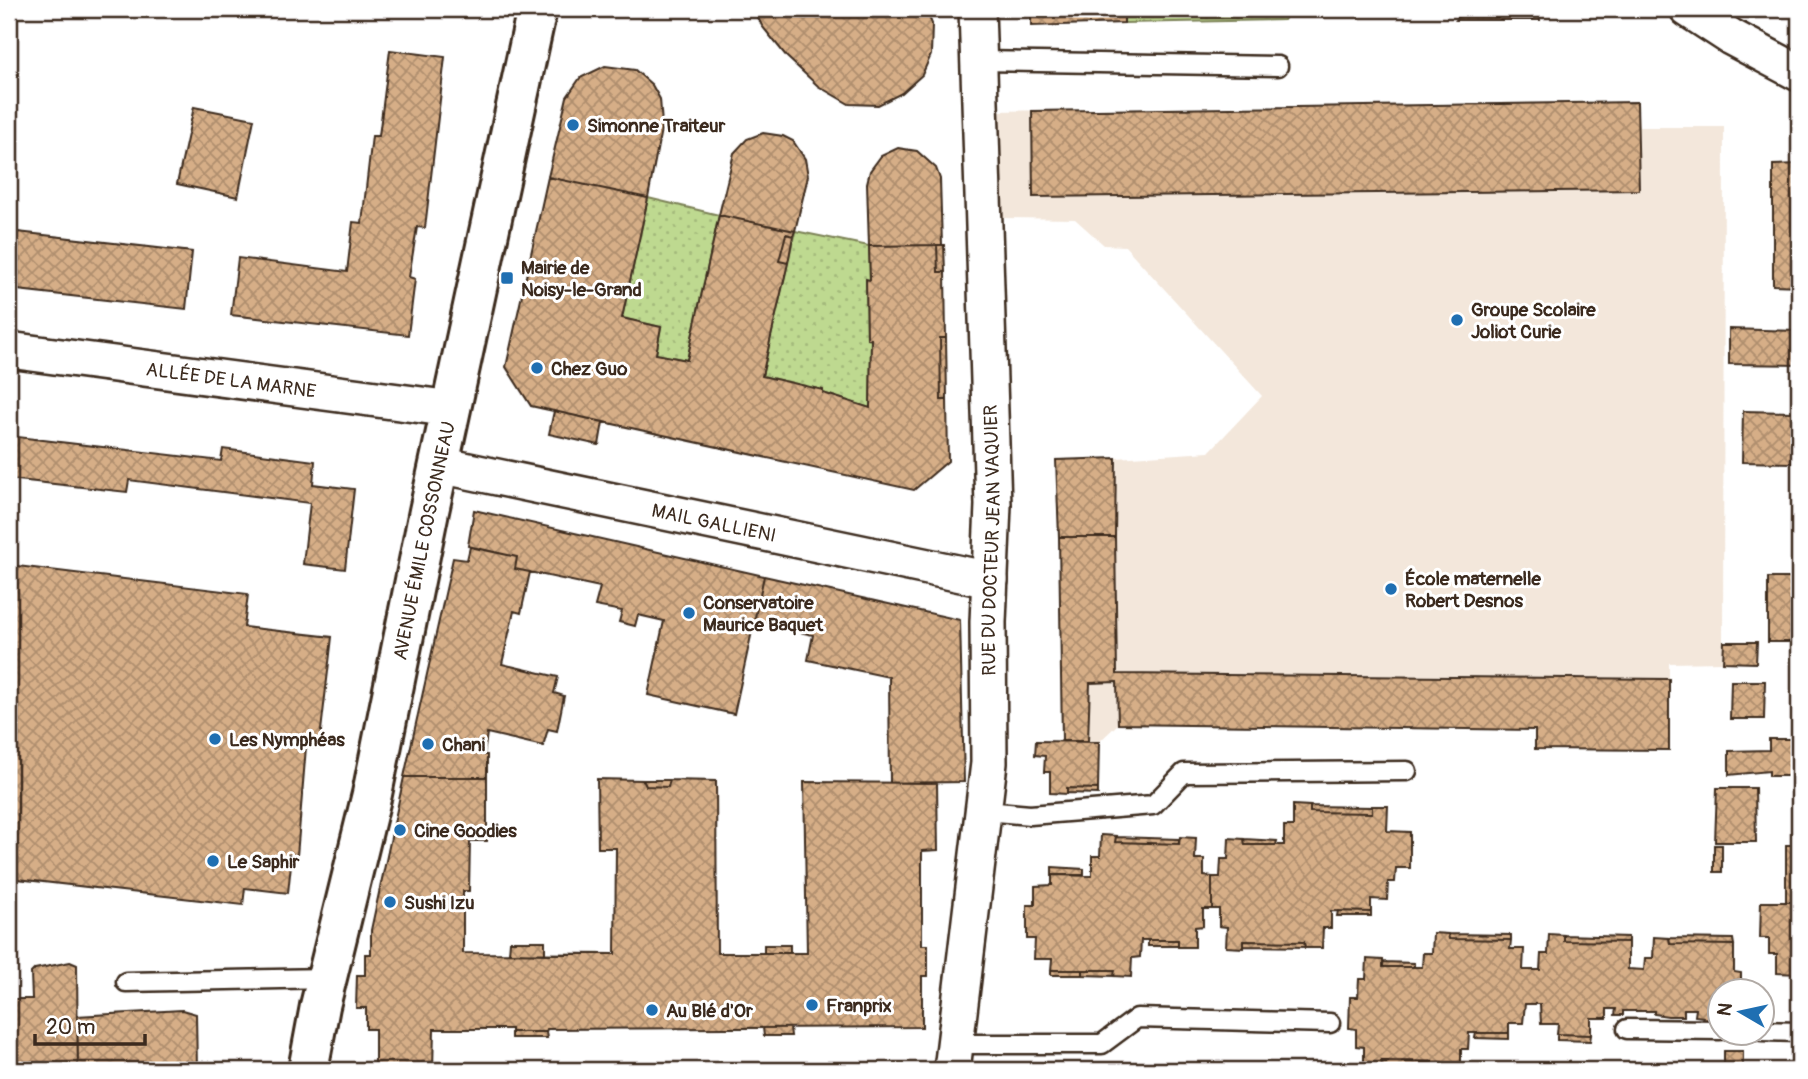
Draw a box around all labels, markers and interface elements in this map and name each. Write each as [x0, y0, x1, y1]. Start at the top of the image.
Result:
place label: Simonne Traiteur [587, 114, 725, 138]
marker: Simonne Traiteur [565, 117, 581, 133]
place label: Mairie de Noisy-le-Grand [521, 256, 642, 302]
marker: Mairie de Noisy-le-Grand [499, 270, 515, 286]
place label: Groupe Scolaire Joliot Curie [1471, 298, 1596, 344]
marker: Groupe Scolaire Joliot Curie [1449, 312, 1465, 328]
street label: ALLÉE DE LA MARNE [144, 357, 318, 404]
place label: Chez Guo [551, 357, 628, 381]
marker: Chez Guo [529, 360, 545, 376]
street label: RUE DU DOCTEUR JEAN VAQUIER [977, 404, 1006, 676]
street label: AVENUE ÉMILE COSSONNEAU [388, 419, 461, 662]
street label: MAIL GALLIENI [650, 499, 778, 548]
place label: École maternelle Robert Desnos [1405, 567, 1542, 613]
marker: École maternelle Robert Desnos [1383, 581, 1399, 597]
place label: Conservatoire Maurice Baquet [703, 591, 824, 637]
marker: Conservatoire Maurice Baquet [681, 605, 697, 621]
place label: Les Nymphéas [229, 728, 345, 752]
marker: Les Nymphéas [207, 731, 223, 747]
place label: Chani [442, 733, 486, 757]
marker: Chani [420, 736, 436, 752]
place label: Cine Goodies [414, 819, 517, 843]
marker: Cine Goodies [392, 822, 408, 838]
place label: Le Saphir [227, 850, 300, 874]
marker: Le Saphir [205, 853, 221, 869]
place label: Sushi Izu [404, 891, 475, 915]
marker: Sushi Izu [382, 894, 398, 910]
north arrow [1706, 978, 1776, 1048]
place label: Franprix [826, 994, 892, 1018]
marker: Franprix [804, 997, 820, 1013]
place label: Au Blé d'Or [666, 999, 753, 1023]
text: N [1712, 1001, 1738, 1018]
scale bar [35, 1002, 145, 1046]
marker: Au Blé d'Or [644, 1002, 660, 1018]
text: 20 m [46, 1014, 95, 1041]

